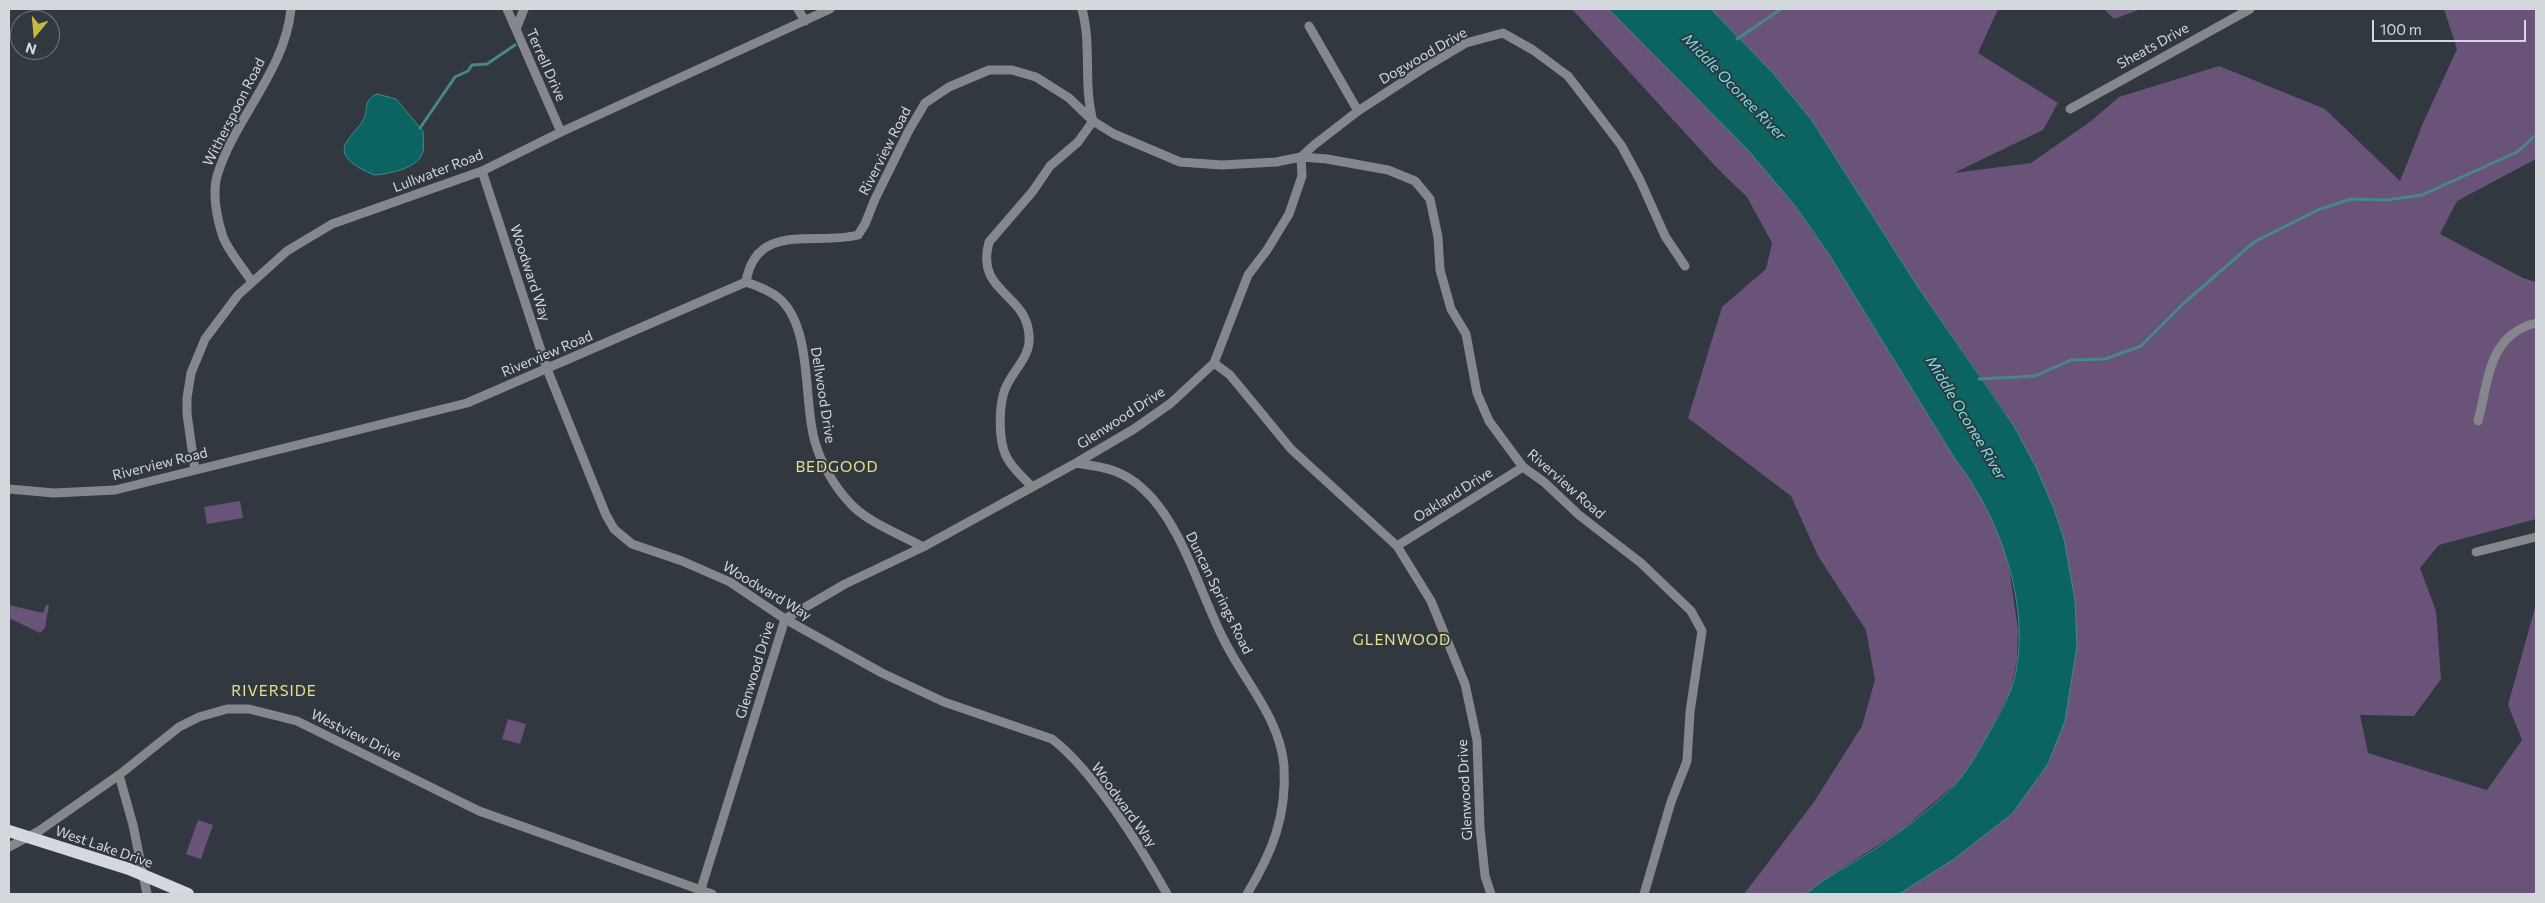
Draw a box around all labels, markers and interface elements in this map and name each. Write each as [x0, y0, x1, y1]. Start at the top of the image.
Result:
north arrow [10, 10, 60, 60]
scale bar [2375, 10, 2529, 42]
street label: Sheats Drive [2114, 19, 2192, 73]
text: 100 m [2380, 20, 2422, 38]
street label: Dogwood Drive [1376, 24, 1470, 88]
street label: Terrell Drive [523, 26, 569, 104]
water label: Middle Oconee River [1678, 30, 1790, 144]
text: N [23, 39, 38, 59]
street label: Witherspoon Road [199, 55, 269, 169]
street label: Riverview Road [855, 104, 915, 198]
street label: Lullwater Road [390, 146, 486, 196]
street label: Woodward Way [506, 223, 554, 323]
street label: Riverview Road [499, 327, 595, 381]
street label: Dellwood Drive [807, 346, 839, 444]
water label: Middle Oconee River [1922, 353, 2010, 483]
street label: Glenwood Drive [1074, 383, 1168, 453]
street label: Riverview Road [111, 444, 209, 484]
street label: Riverview Road [1524, 446, 1608, 522]
district label: BEDGOOD [795, 458, 879, 476]
street label: Oakland Drive [1410, 464, 1496, 526]
street label: Duncan Springs Road [1182, 529, 1256, 657]
street label: Woodward Way [720, 558, 814, 624]
street label: Glenwood Drive [732, 619, 778, 721]
district label: GLENWOOD [1352, 631, 1452, 649]
district label: RIVERSIDE [230, 682, 318, 700]
street label: Westview Drive [308, 706, 404, 764]
street label: Glenwood Drive [1454, 739, 1476, 841]
street label: Woodward Way [1088, 759, 1160, 851]
street label: West Lake Drive [53, 822, 155, 872]

